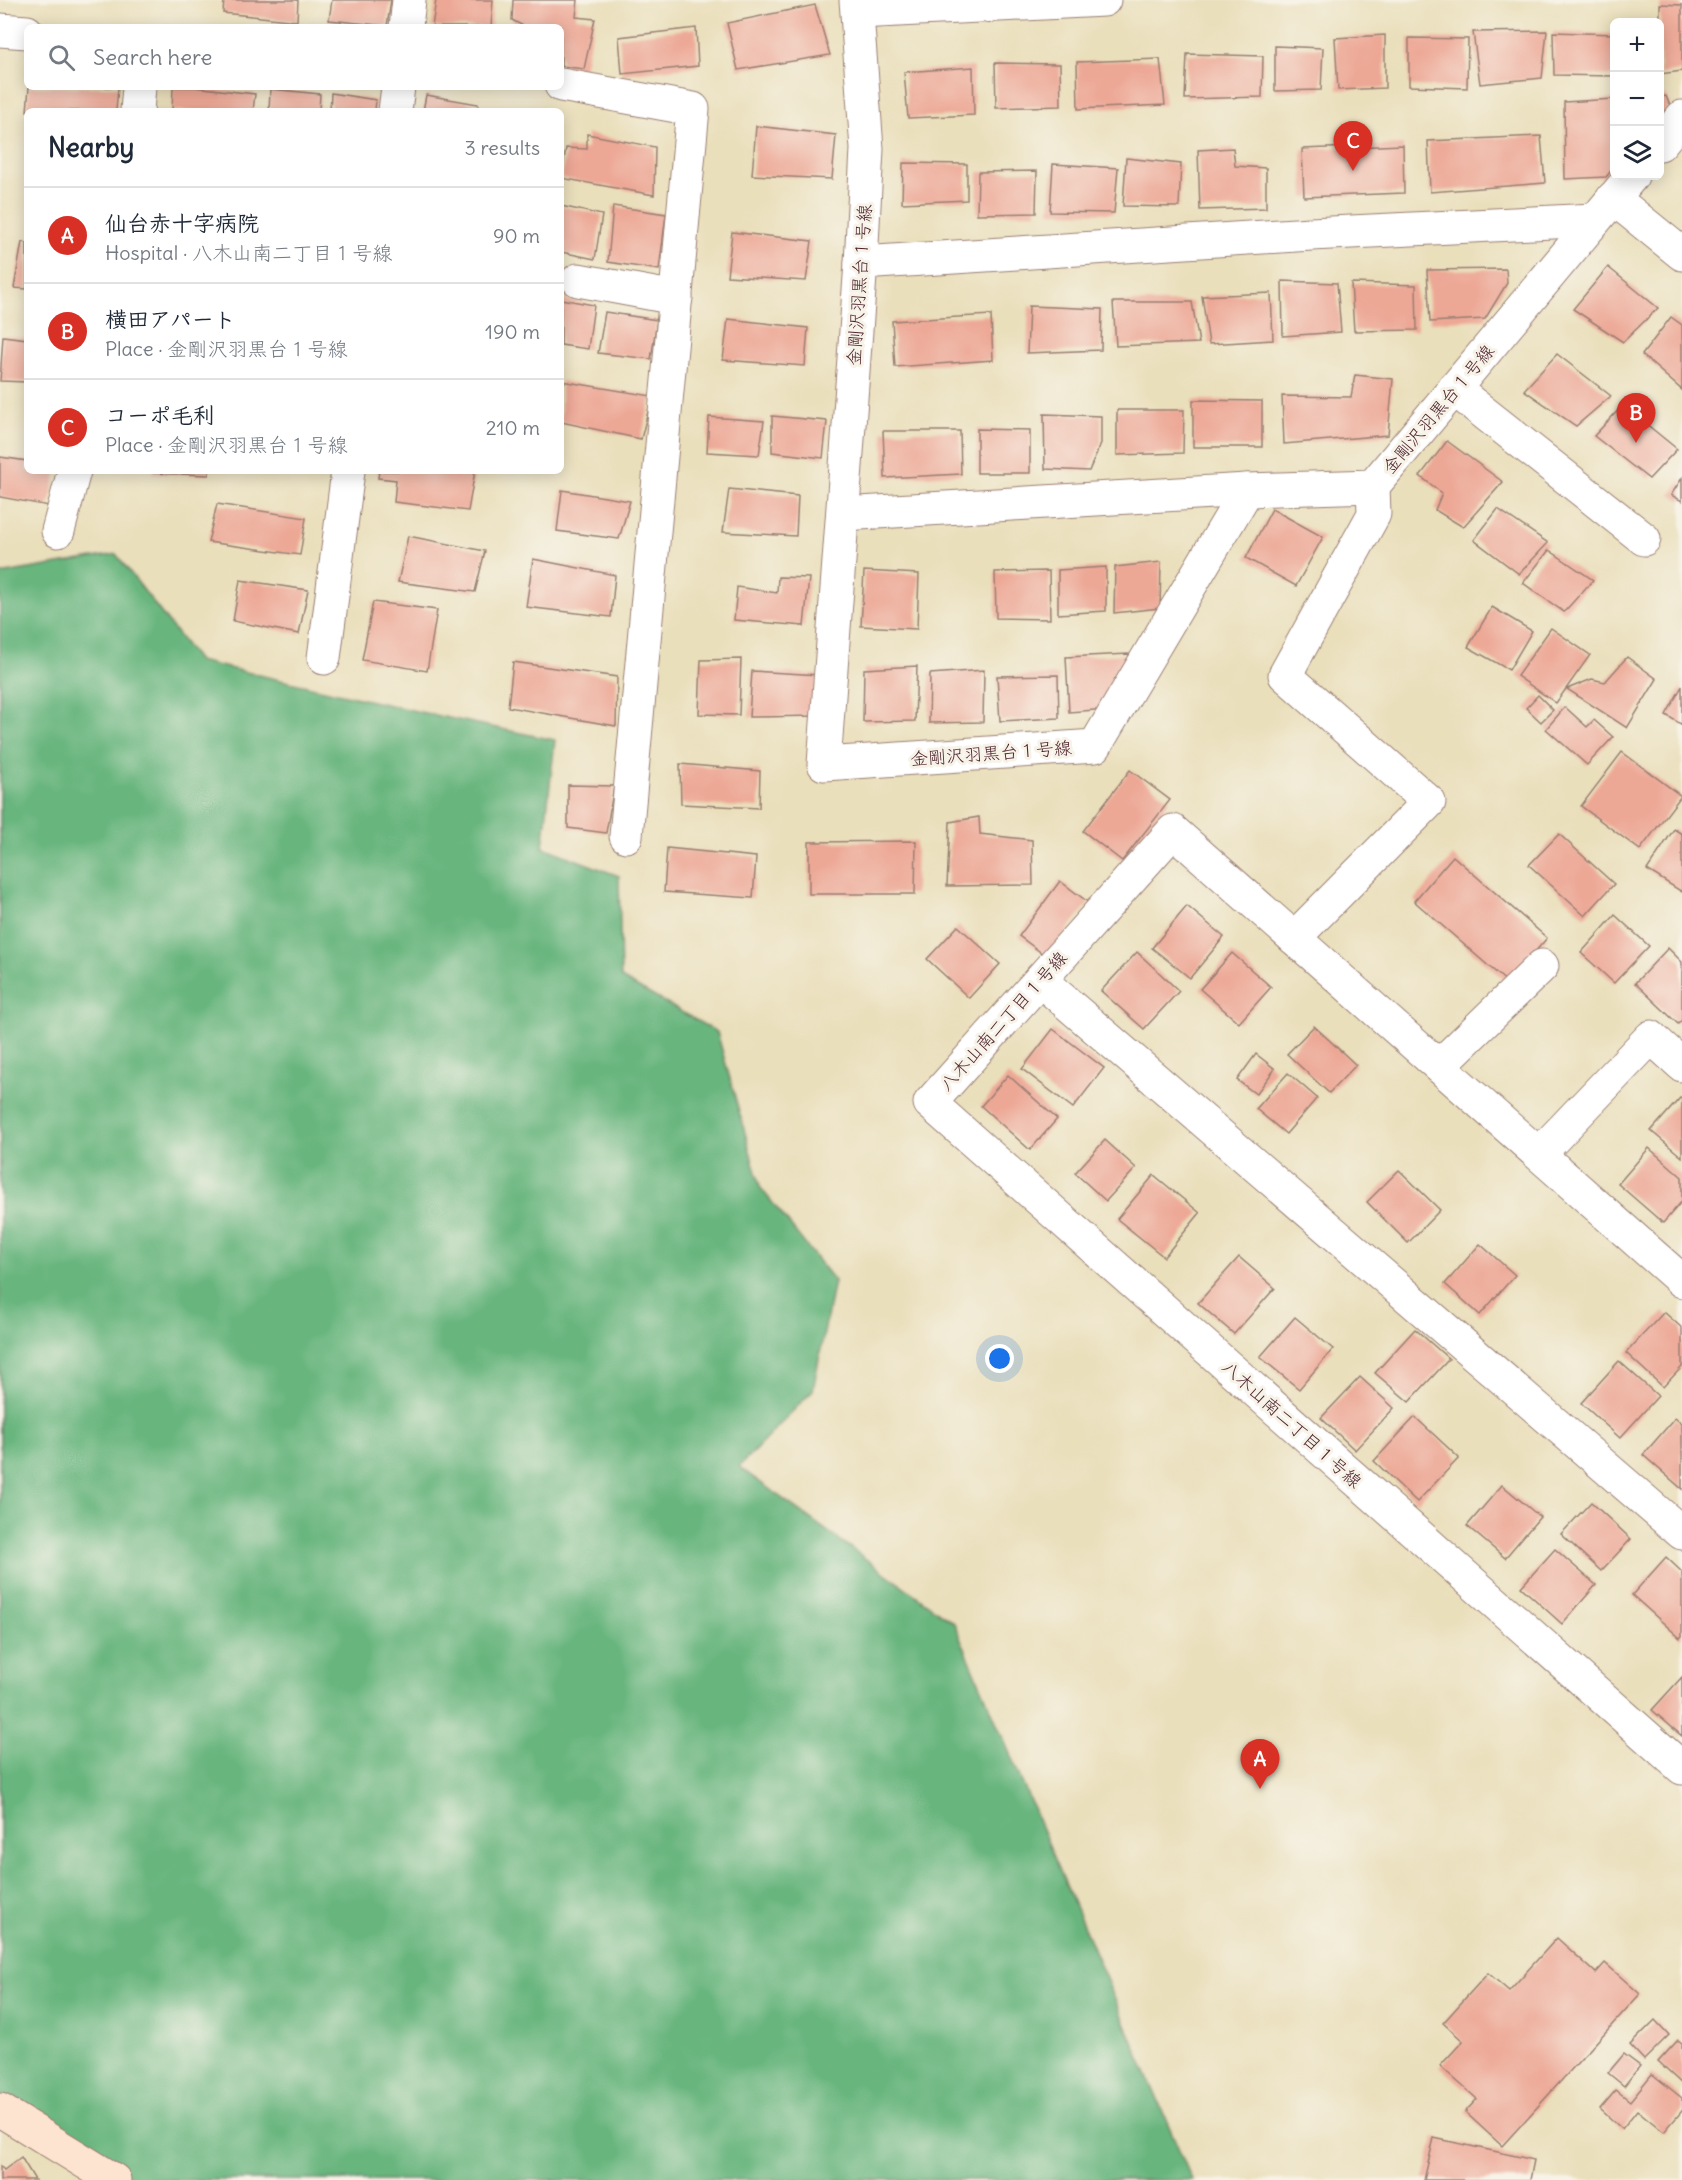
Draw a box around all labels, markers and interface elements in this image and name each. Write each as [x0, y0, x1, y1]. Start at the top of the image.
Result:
map controls [1610, 18, 1664, 180]
button: + [1610, 18, 1664, 72]
search box [24, 24, 564, 90]
icon: search [45, 41, 78, 74]
text: Search here [93, 43, 212, 71]
button: − [1610, 72, 1664, 126]
pin: C [1334, 122, 1372, 171]
button: layers [1610, 126, 1664, 180]
text: Nearby [48, 131, 134, 164]
text: 3 results [464, 135, 540, 160]
street label: 金剛沢羽黒台１号線 [842, 203, 876, 367]
text: 仙台赤十字病院 [105, 209, 259, 237]
text: A [61, 223, 74, 248]
text: 90 m [493, 223, 540, 248]
text: Hospital · 八木山南二丁目１号線 [105, 240, 392, 265]
text: 横田アパート [105, 305, 236, 333]
text: B [61, 319, 74, 344]
text: 190 m [485, 319, 540, 344]
text: Place · 金剛沢羽黒台１号線 [105, 336, 347, 361]
street label: 金剛沢羽黒台１号線 [1377, 340, 1499, 478]
pin: B [1616, 394, 1656, 443]
text: コーポ毛利 [105, 401, 215, 429]
text: C [61, 415, 74, 440]
text: 210 m [486, 415, 540, 440]
text: Place · 金剛沢羽黒台１号線 [105, 432, 347, 457]
street label: 金剛沢羽黒台１号線 [909, 736, 1073, 770]
street label: 八木山南二丁目１号線 [934, 946, 1072, 1096]
your location [985, 1344, 1014, 1373]
street label: 八木山南二丁目１号線 [1217, 1355, 1367, 1493]
pin: A [1240, 1740, 1280, 1789]

